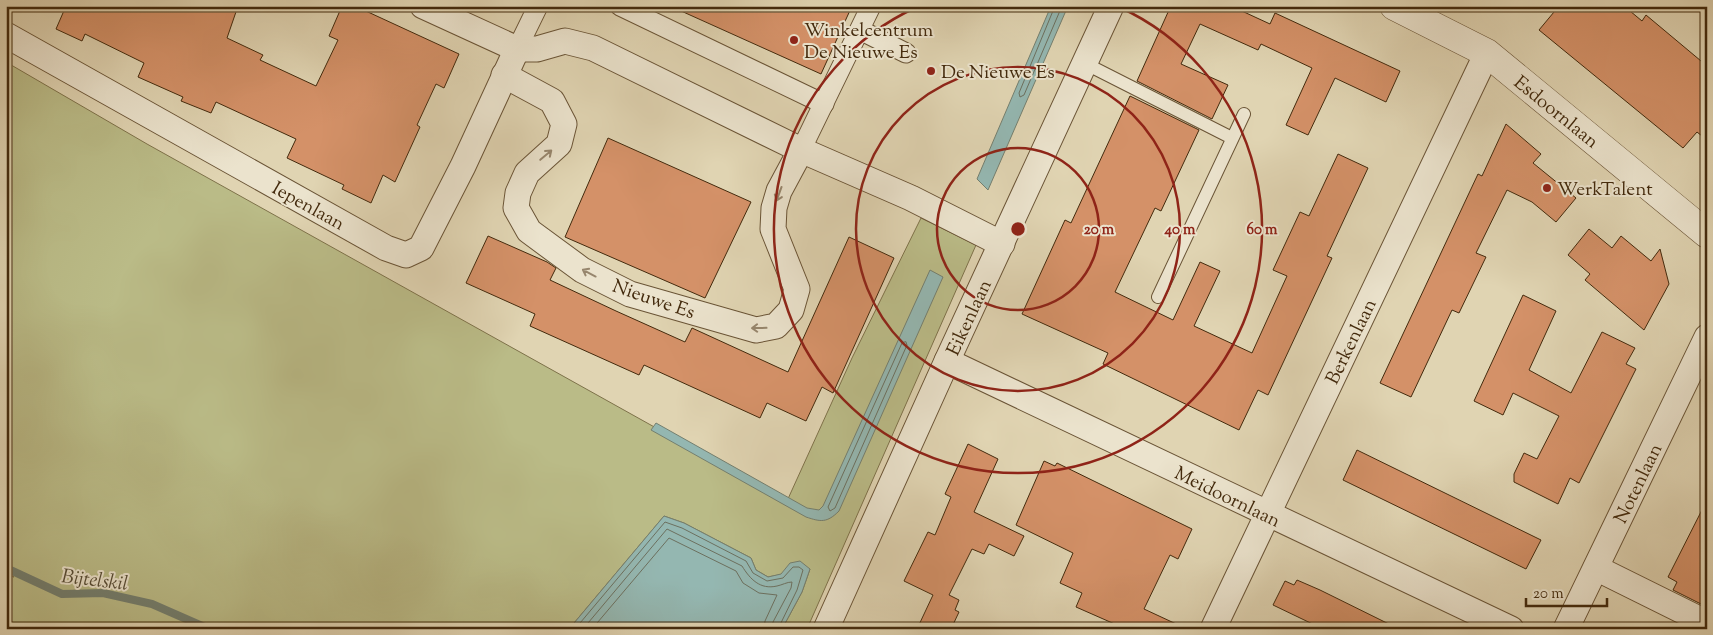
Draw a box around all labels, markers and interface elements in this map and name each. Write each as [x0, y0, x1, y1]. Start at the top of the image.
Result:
place label: Winkelcentrum De Nieuwe Es [804, 18, 934, 67]
marker: Winkelcentrum De Nieuwe Es [788, 34, 800, 46]
place label: De Nieuwe Es [941, 60, 1055, 87]
marker: De Nieuwe Es [925, 65, 937, 77]
street label: Esdoornlaan [1507, 70, 1604, 156]
one-way arrow [539, 150, 552, 161]
street label: Iepenlaan [266, 176, 349, 238]
place label: WerkTalent [1557, 177, 1653, 204]
marker: WerkTalent [1541, 182, 1553, 194]
one-way arrow [774, 186, 783, 201]
centre of rings [1009, 220, 1027, 238]
text: 20 m [1084, 220, 1115, 241]
text: 40 m [1164, 220, 1196, 241]
text: 60 m [1247, 220, 1278, 241]
one-way arrow [581, 268, 596, 278]
street label: Nieuwe Es [608, 274, 698, 327]
street label: Eikenlaan [941, 276, 1000, 360]
street label: Berkenlaan [1320, 295, 1385, 389]
one-way arrow [751, 323, 767, 333]
street label: Notenlaan [1608, 440, 1670, 529]
street label: Meidoornlaan [1169, 461, 1285, 536]
water label: Bijtelskil [60, 563, 130, 600]
scale bar [1526, 575, 1607, 607]
text: 20 m [1533, 584, 1564, 605]

